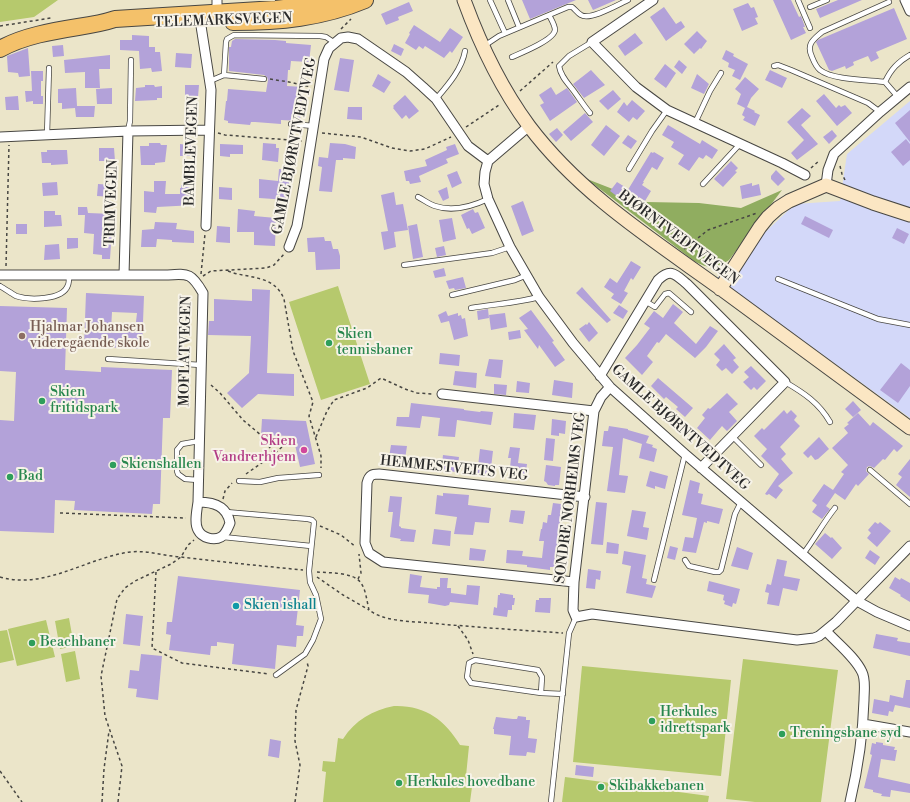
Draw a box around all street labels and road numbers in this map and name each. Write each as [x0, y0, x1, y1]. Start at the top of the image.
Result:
street label: TELEMARKSVEGEN [154, 10, 292, 32]
street label: GAMLE BJØRNTVEDTVEG [270, 56, 320, 236]
street label: BAMBLEVEGEN [182, 96, 202, 206]
street label: TRIMVEGEN [102, 159, 122, 247]
street label: BJØRNTVEDTVEGEN [614, 187, 742, 289]
street label: MOFLATVEGEN [177, 295, 195, 407]
street label: GAMLE BJØRNTVEDTVEG [608, 362, 752, 494]
street label: SONDRE NORHEIMS VEG [552, 411, 590, 585]
street label: HEMMESTVEITS VEG [379, 453, 529, 485]

